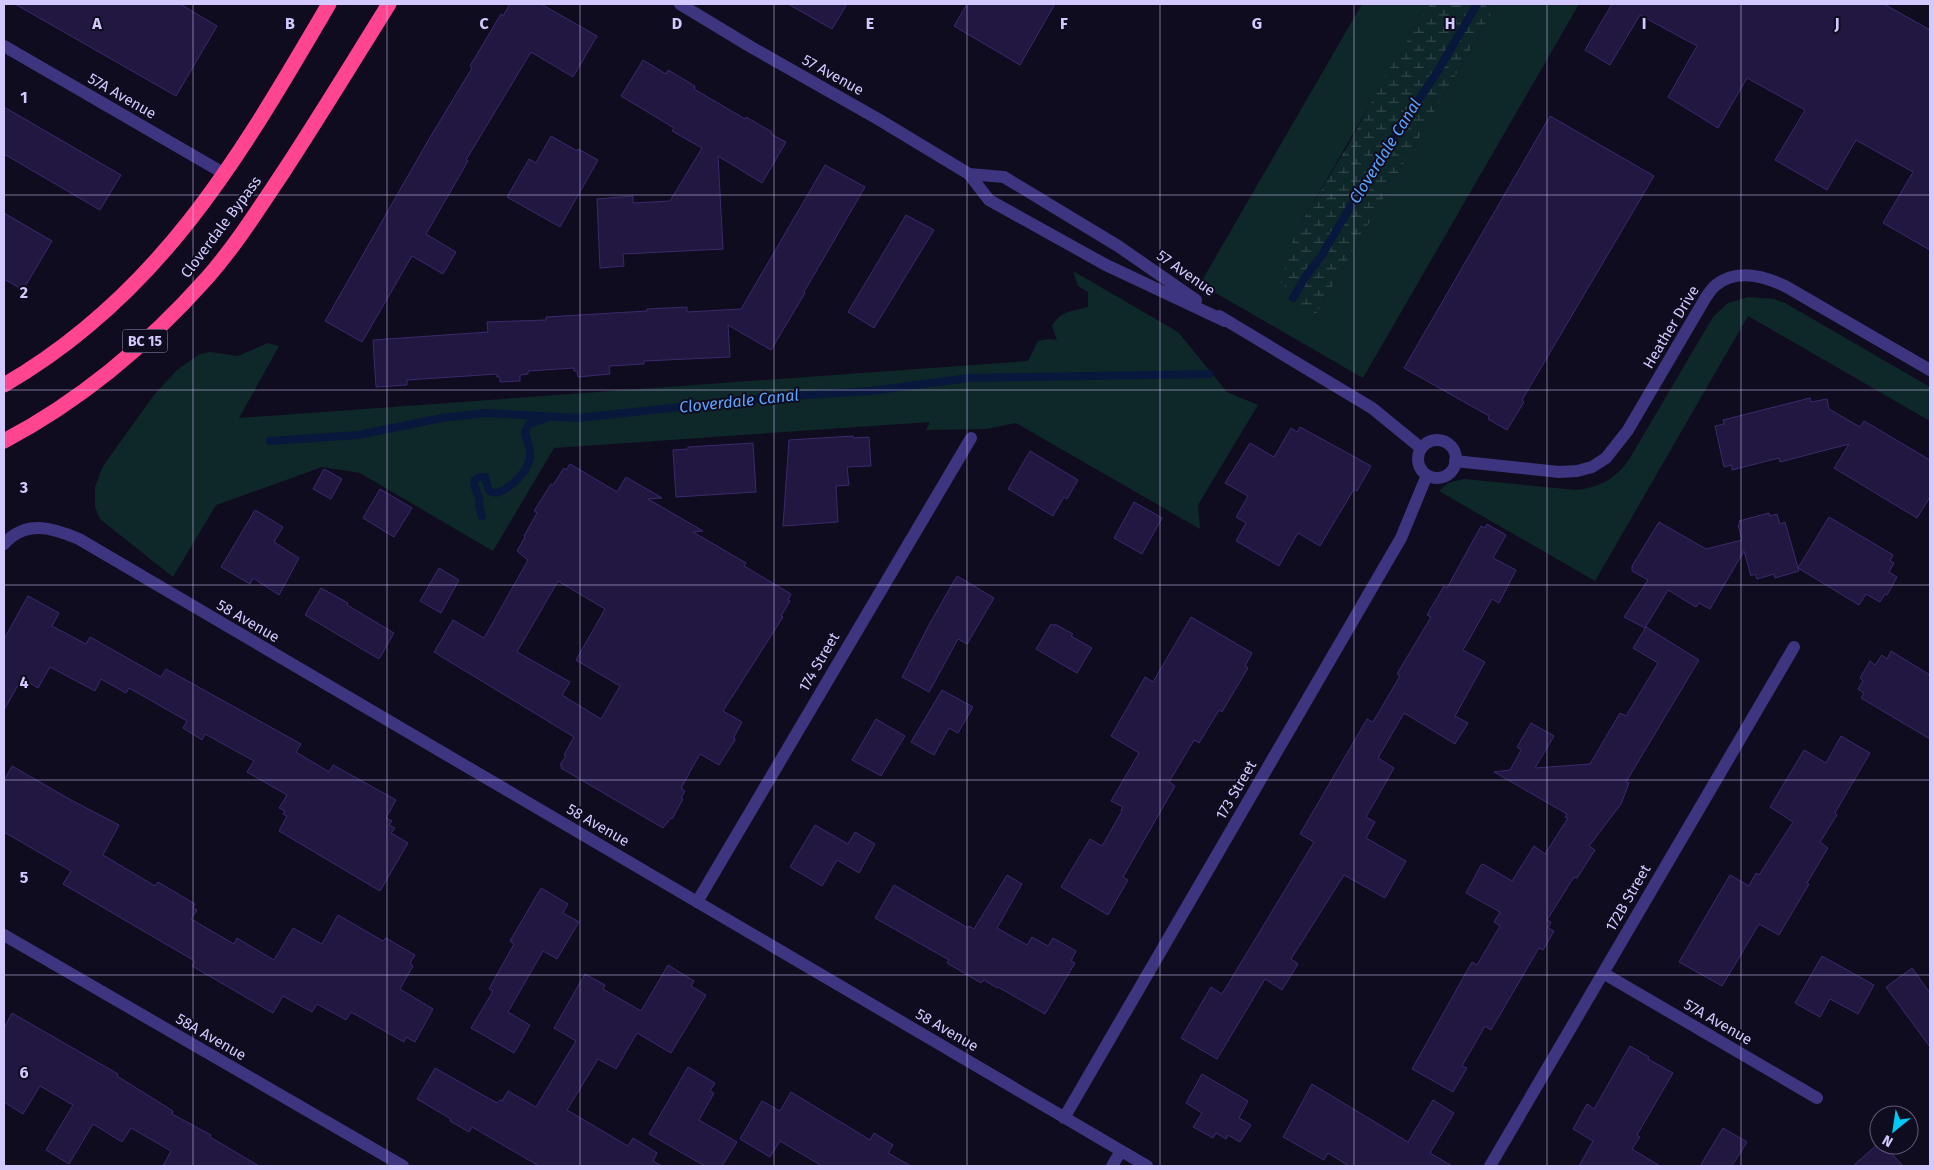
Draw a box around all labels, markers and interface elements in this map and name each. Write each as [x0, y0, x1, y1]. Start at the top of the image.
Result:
text: A [91, 14, 102, 33]
text: B [285, 14, 295, 33]
text: C [479, 14, 489, 33]
text: D [672, 14, 682, 33]
text: E [866, 14, 874, 33]
text: F [1060, 14, 1068, 33]
text: G [1252, 14, 1262, 33]
text: H [1445, 14, 1455, 33]
text: I [1642, 14, 1646, 33]
text: J [1833, 14, 1840, 33]
street label: 57 Avenue [799, 51, 867, 99]
street label: 57A Avenue [85, 69, 159, 123]
text: 1 [20, 88, 28, 107]
water label: Cloverdale Canal [1345, 95, 1425, 207]
street label: Cloverdale Bypass [177, 173, 265, 281]
street label: 57 Avenue [1153, 246, 1219, 300]
street label: Heather Drive [1639, 282, 1703, 372]
text: 2 [20, 283, 28, 302]
road number: BC 15 [122, 330, 168, 352]
water label: Cloverdale Canal [678, 385, 800, 417]
text: 3 [19, 478, 28, 497]
street label: 58 Avenue [213, 596, 283, 646]
street label: 174 Street [795, 629, 843, 695]
text: 4 [19, 673, 29, 692]
street label: 173 Street [1212, 757, 1260, 823]
street label: 58 Avenue [563, 800, 633, 850]
street label: 172B Street [1602, 861, 1655, 935]
text: 5 [20, 868, 29, 887]
street label: 57A Avenue [1681, 995, 1755, 1049]
street label: 58 Avenue [912, 1005, 982, 1055]
street label: 58A Avenue [173, 1010, 249, 1064]
text: 6 [19, 1063, 29, 1082]
north arrow [1869, 1105, 1919, 1155]
text: N [1879, 1131, 1896, 1151]

